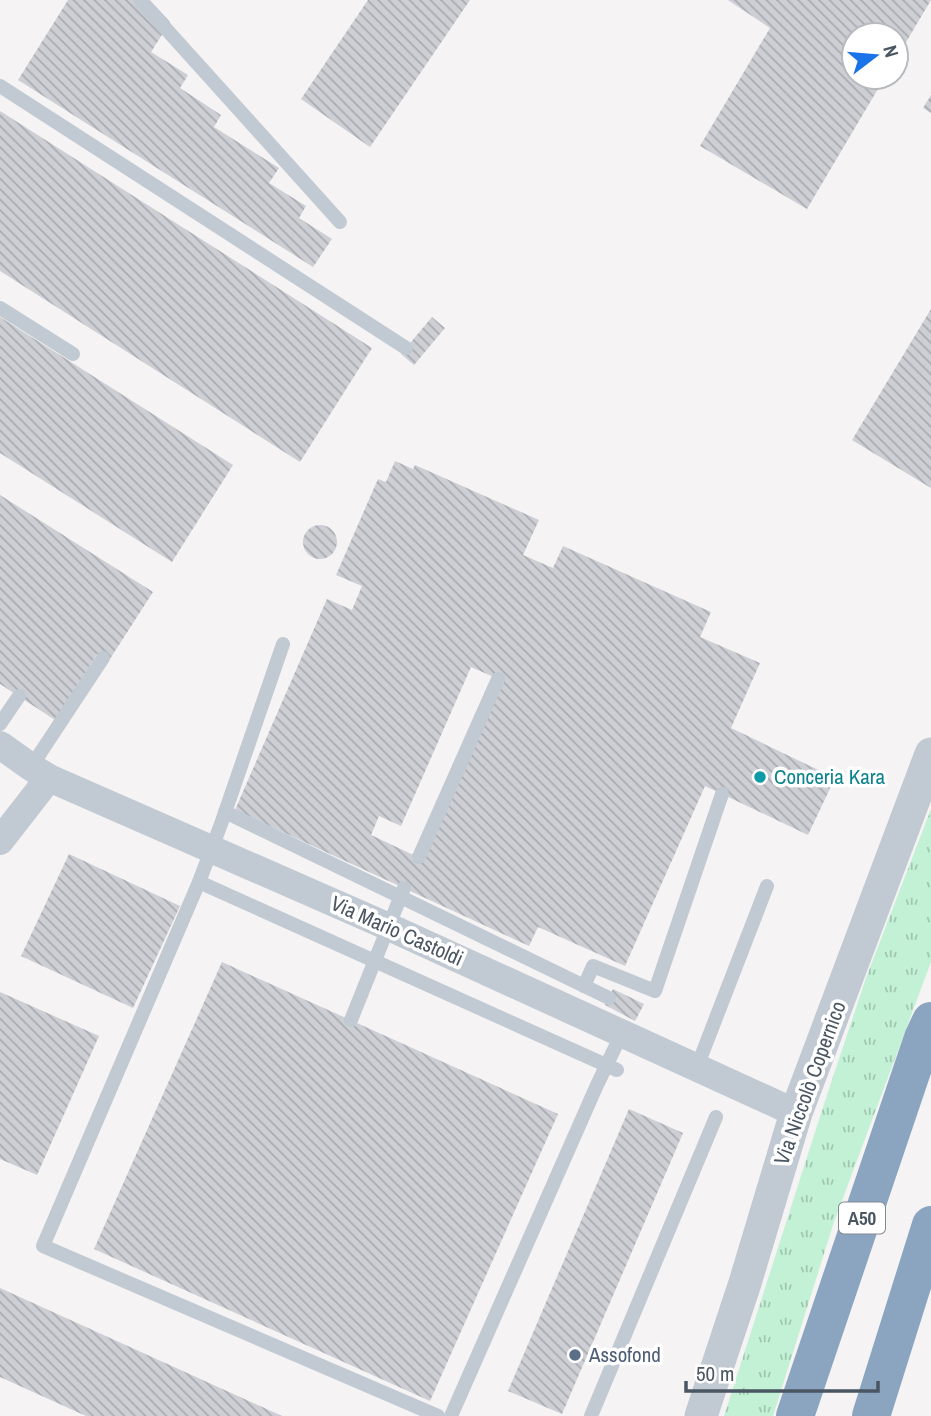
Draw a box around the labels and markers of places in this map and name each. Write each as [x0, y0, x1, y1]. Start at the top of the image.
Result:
place label: Conceria Kara [774, 762, 885, 791]
marker: Conceria Kara [752, 769, 768, 785]
place label: Assofond [588, 1340, 661, 1369]
marker: Assofond [567, 1347, 583, 1363]

